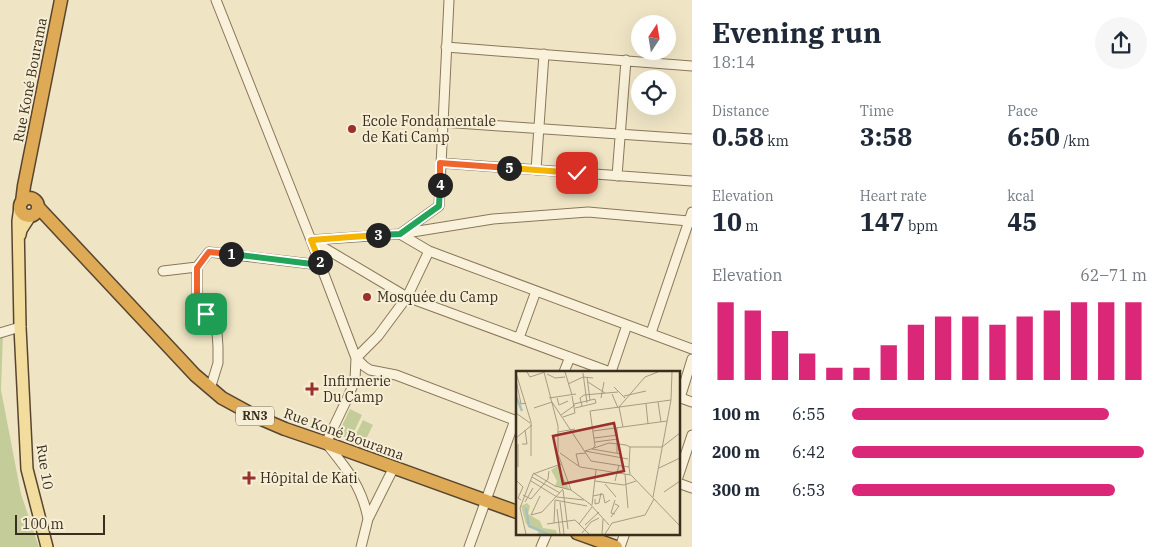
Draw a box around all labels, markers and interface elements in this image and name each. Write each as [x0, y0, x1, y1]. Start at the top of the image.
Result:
text: Evening run [712, 14, 881, 51]
north arrow [631, 15, 676, 60]
map controls [631, 15, 676, 115]
street label: Rue Koné Bourama [9, 16, 51, 144]
button: share [1095, 17, 1147, 69]
text: 18:14 [712, 52, 755, 72]
button: locate [631, 70, 676, 115]
text: Distance [712, 102, 769, 120]
text: Time [860, 102, 894, 120]
text: Pace [1007, 102, 1038, 120]
place label: Ecole Fondamentale de Kati Camp [362, 112, 496, 146]
text: 0.58 [712, 120, 764, 153]
text: 3:58 [860, 120, 912, 153]
text: 6:50 [1007, 120, 1060, 153]
marker: Ecole Fondamentale de Kati Camp [346, 123, 358, 135]
text: km [764, 132, 789, 150]
text: /km [1060, 132, 1090, 150]
pin [556, 152, 598, 194]
pin: 5 [496, 156, 522, 180]
text: 5 [505, 159, 514, 177]
icon: check [563, 159, 591, 187]
pin: 4 [428, 172, 452, 198]
text: 4 [436, 176, 445, 194]
text: Elevation [712, 187, 774, 205]
text: Heart rate [860, 187, 927, 205]
text: kcal [1007, 187, 1034, 205]
text: 10 [712, 205, 742, 238]
text: 147 [860, 205, 905, 238]
text: 45 [1007, 205, 1037, 238]
text: m [742, 217, 759, 235]
text: bpm [905, 217, 938, 235]
pin: 3 [366, 222, 390, 248]
text: 3 [374, 226, 383, 244]
pin: 1 [218, 242, 244, 266]
text: 1 [227, 245, 236, 263]
pin: 2 [308, 250, 332, 274]
text: 2 [316, 253, 325, 271]
text: Elevation [712, 265, 782, 285]
text: 62–71 m [1080, 265, 1147, 285]
place label: Mosquée du Camp [377, 288, 498, 306]
marker: Mosquée du Camp [361, 291, 373, 303]
pin [185, 293, 227, 335]
icon: arrive [192, 300, 220, 328]
inset map [516, 371, 680, 534]
place label: Infirmerie Du Camp [323, 372, 391, 406]
marker: Infirmerie Du Camp [305, 382, 319, 396]
street label: Rue Koné Bourama [281, 404, 407, 464]
text: 100 m [712, 404, 760, 424]
text: 6:55 [792, 404, 825, 424]
road number: RN3 [236, 406, 274, 426]
text: 200 m [712, 442, 760, 462]
text: 6:42 [792, 442, 825, 462]
street label: Rue 10 [33, 443, 57, 491]
place label: Hôpital de Kati [260, 469, 358, 487]
marker: Hôpital de Kati [242, 471, 256, 485]
text: 300 m [712, 480, 760, 500]
text: 6:53 [792, 480, 825, 500]
scale bar [15, 512, 105, 535]
text: 100 m [22, 515, 64, 533]

